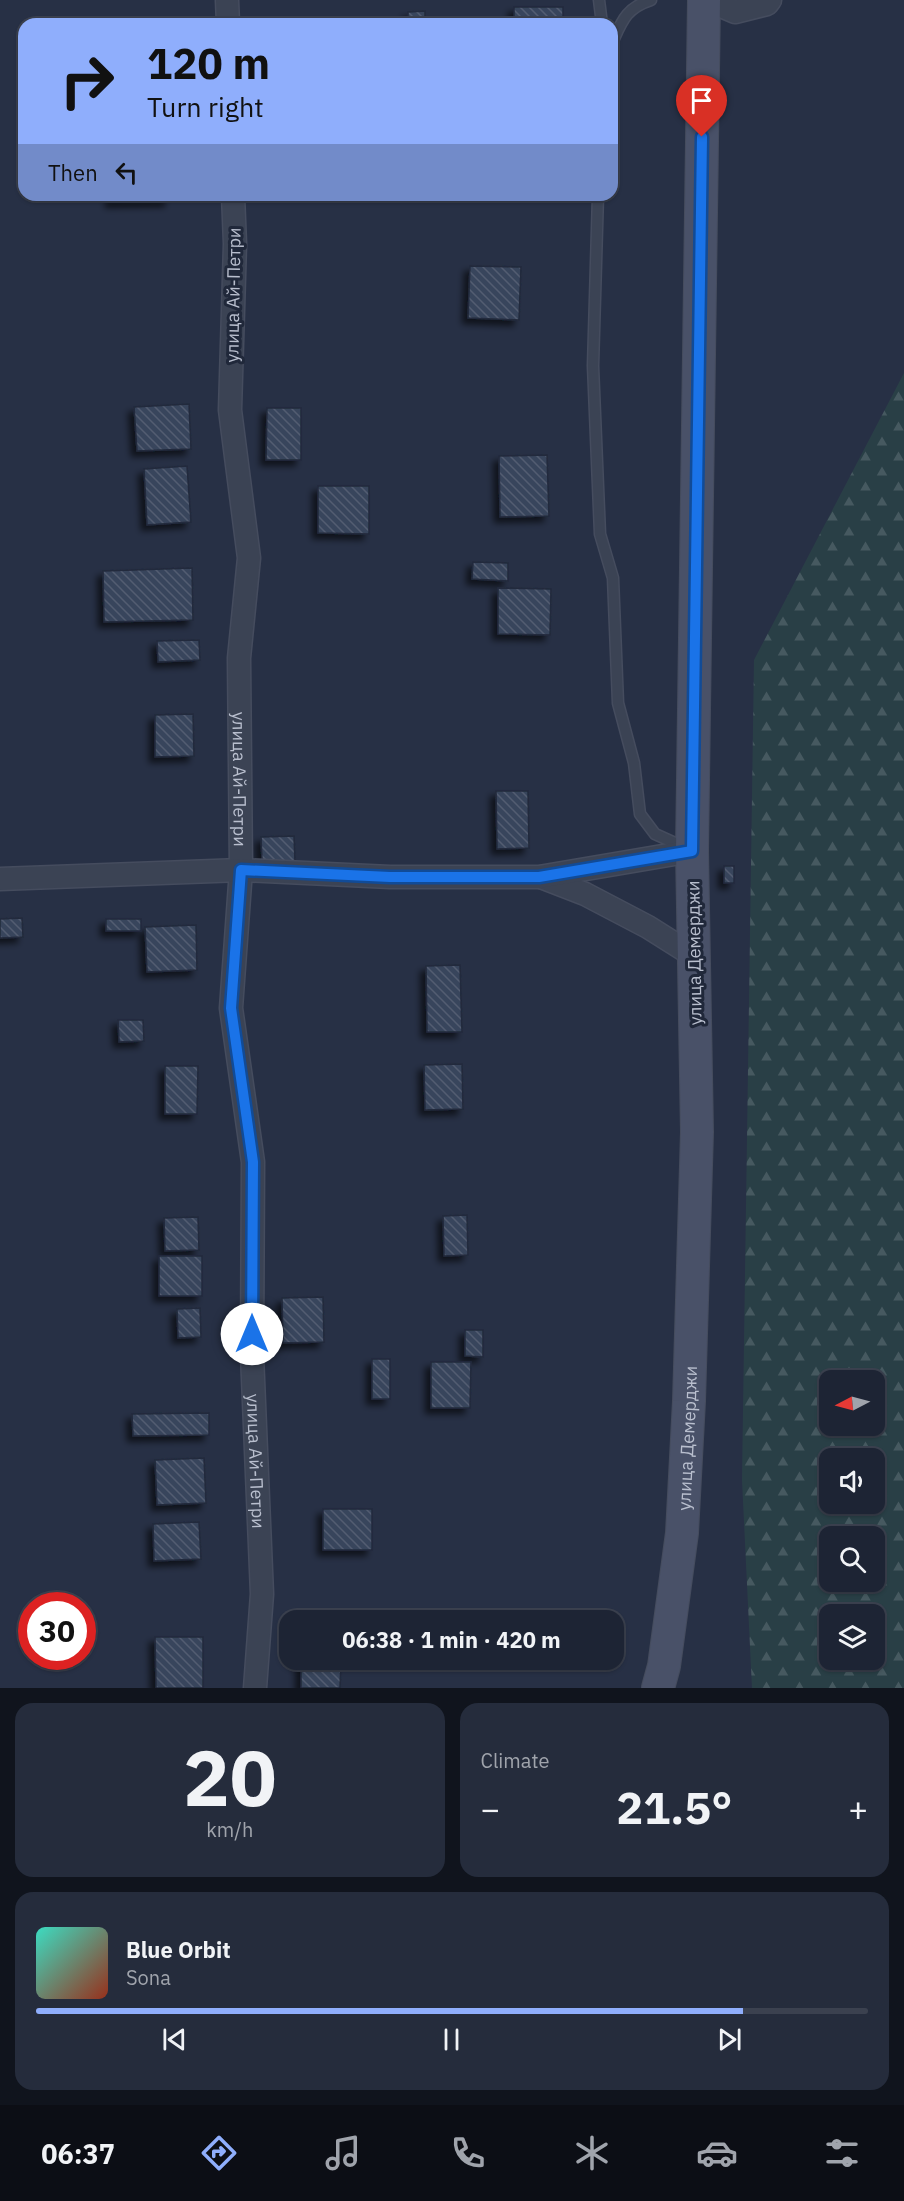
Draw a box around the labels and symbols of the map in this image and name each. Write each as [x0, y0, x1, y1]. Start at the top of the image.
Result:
pin [676, 75, 727, 137]
street label: улица Ай-Петри [220, 227, 246, 363]
street label: улица Ай-Петри [228, 711, 252, 847]
street label: улица Демерджи [681, 880, 707, 1026]
position arrow [220, 1302, 284, 1366]
street label: улица Демерджи [672, 1365, 702, 1511]
north arrow [819, 1370, 885, 1436]
street label: улица Ай-Петри [242, 1393, 271, 1529]
speed limit sign: 30 [18, 1592, 96, 1670]

